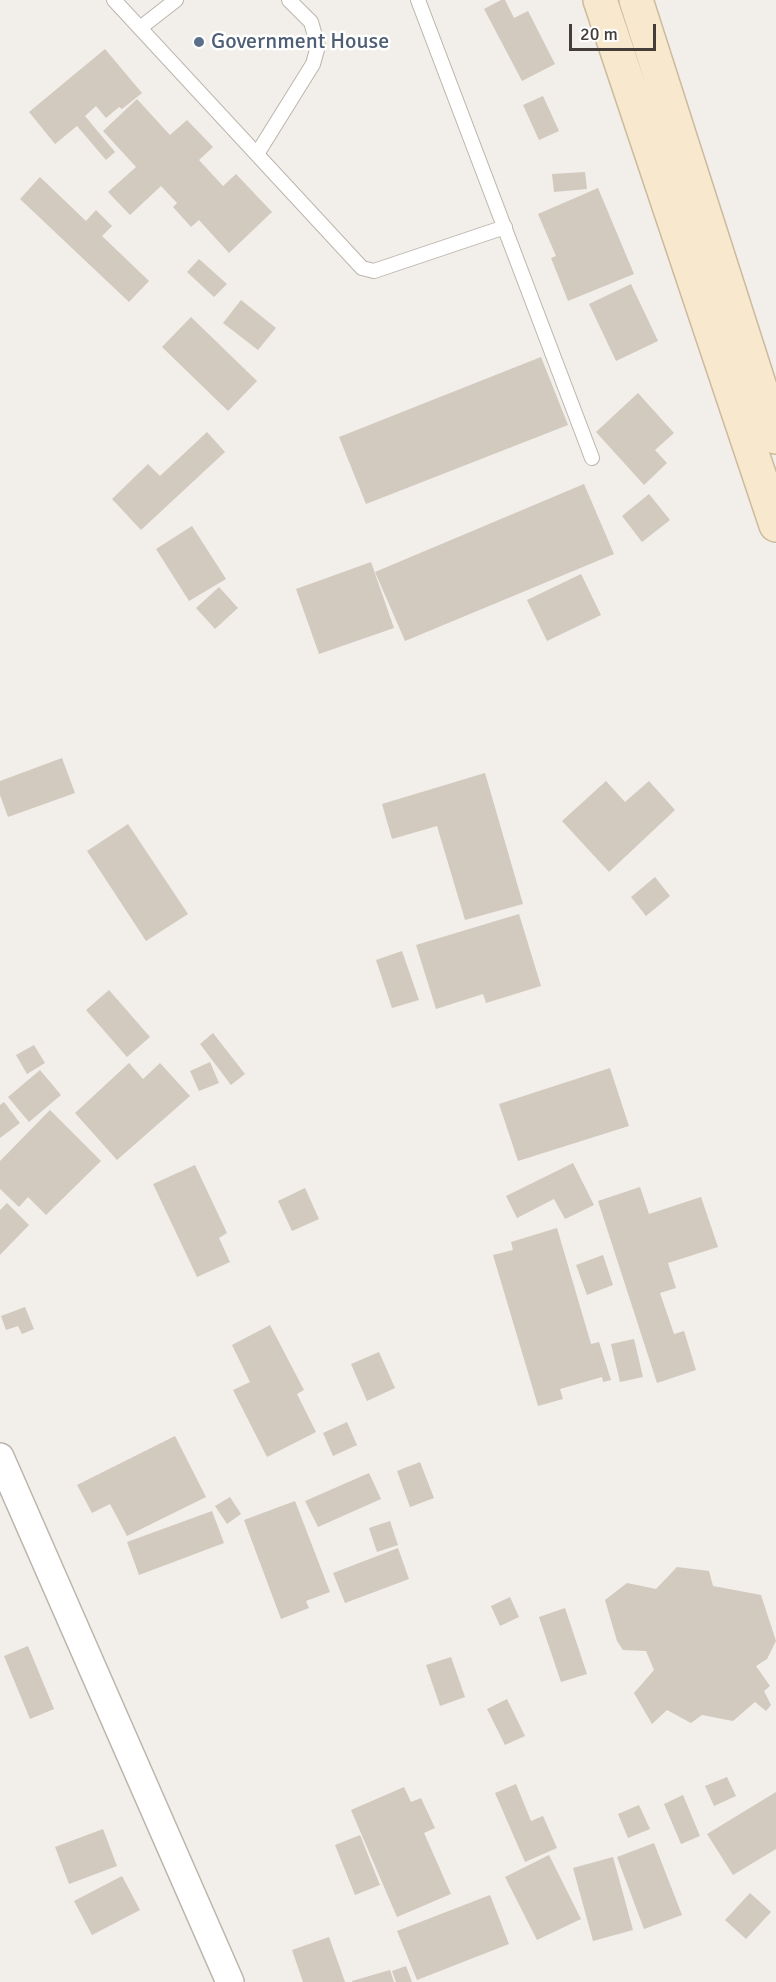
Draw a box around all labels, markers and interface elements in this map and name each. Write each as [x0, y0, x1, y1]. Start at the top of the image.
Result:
scale bar [572, 12, 659, 50]
text: 20 m [580, 23, 618, 45]
place label: Government House [211, 29, 389, 55]
marker: Government House [192, 35, 206, 49]

